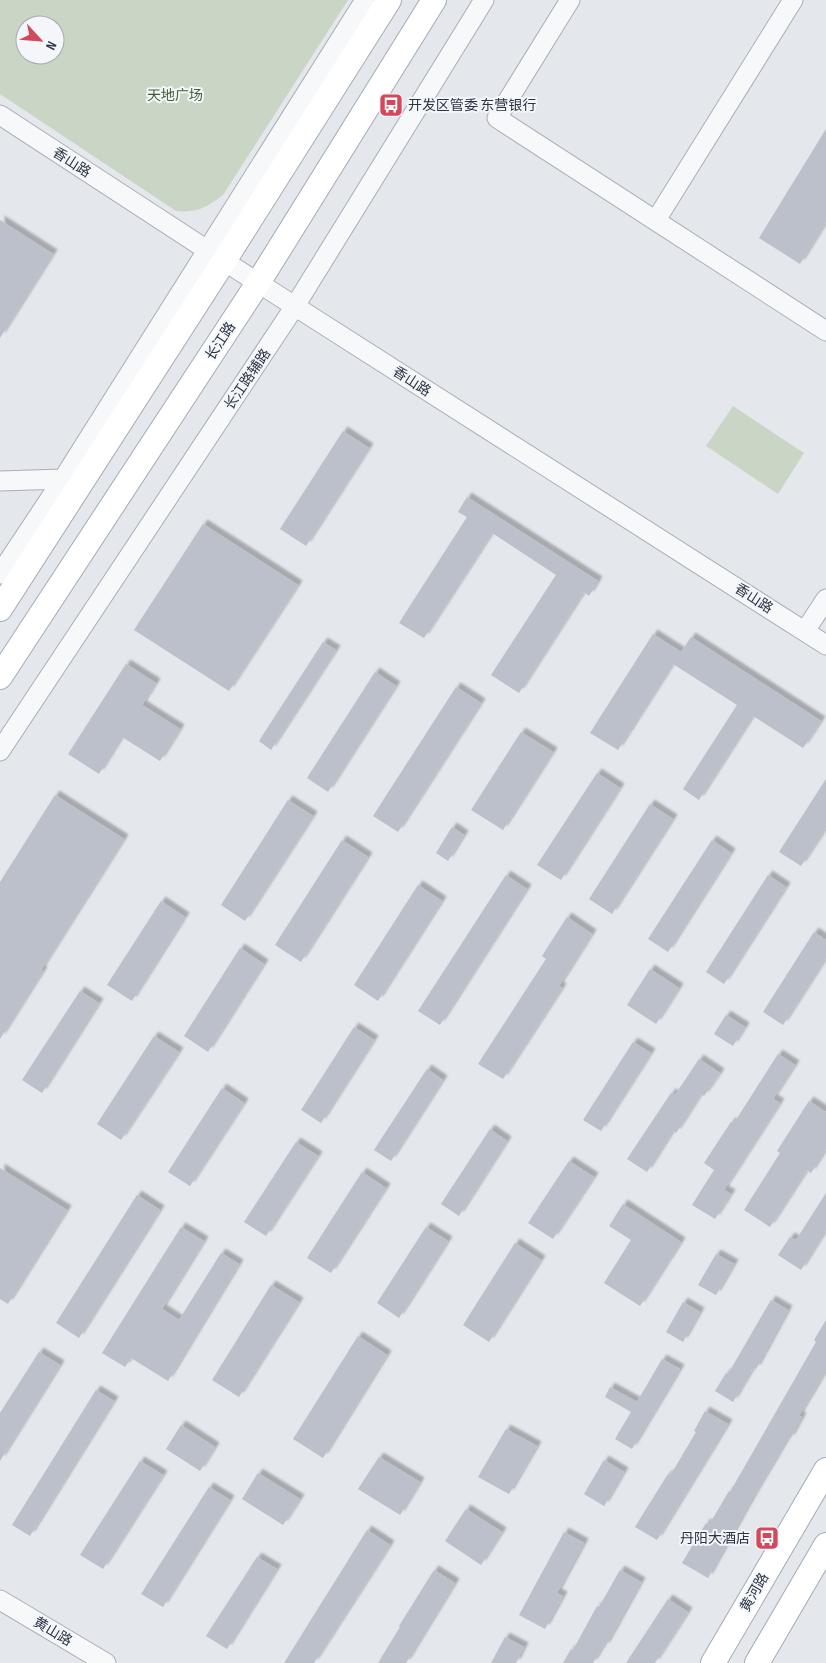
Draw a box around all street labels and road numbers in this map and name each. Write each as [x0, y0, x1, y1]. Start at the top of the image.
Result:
street label: 香山路 [49, 144, 94, 181]
street label: 长江路 [202, 319, 239, 364]
street label: 长江路辅路 [221, 346, 274, 413]
street label: 香山路 [389, 363, 434, 400]
street label: 香山路 [731, 580, 776, 617]
street label: 黄河路 [737, 1570, 772, 1615]
street label: 黄山路 [30, 1613, 75, 1650]

